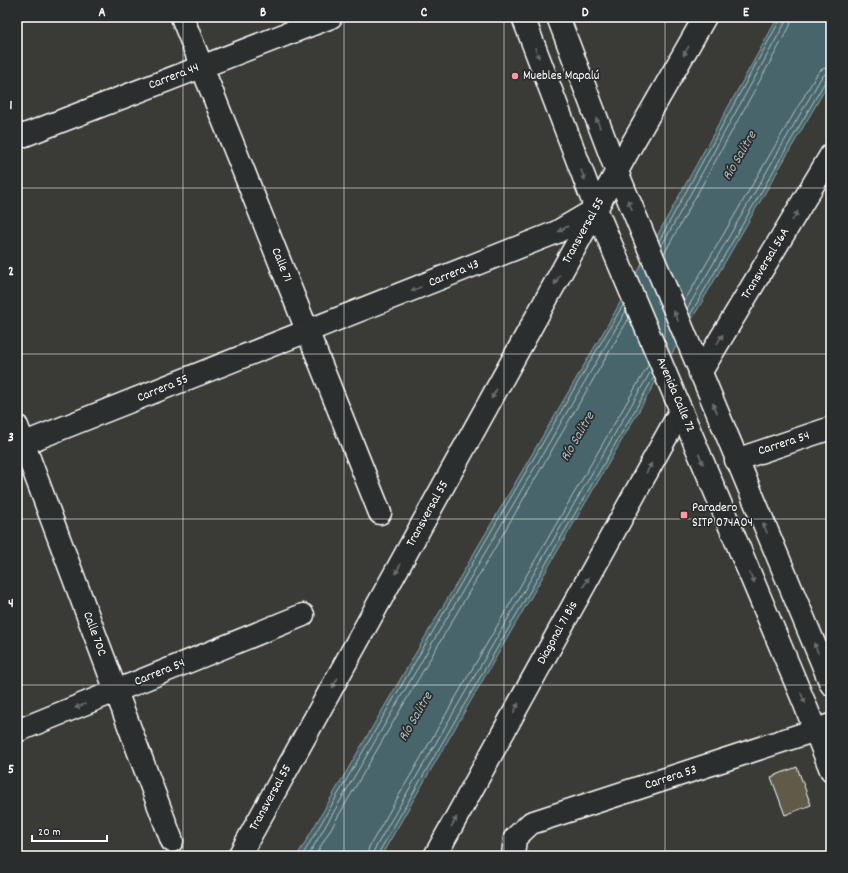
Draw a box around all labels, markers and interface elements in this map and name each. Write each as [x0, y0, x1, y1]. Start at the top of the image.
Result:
text: A [98, 4, 106, 23]
text: B [260, 4, 266, 23]
text: C [421, 4, 428, 23]
text: D [582, 4, 589, 23]
text: E [743, 4, 750, 23]
one-way arrow [682, 45, 689, 57]
one-way arrow [534, 48, 540, 60]
street label: Carrera 44 [146, 59, 202, 95]
place label: Muebles Mapalú [523, 67, 599, 86]
marker: Muebles Mapalú [510, 71, 520, 81]
text: 1 [10, 97, 13, 116]
one-way arrow [594, 116, 600, 128]
water label: Río Salitre [718, 127, 763, 184]
one-way arrow [581, 169, 587, 181]
street label: Transversal 55 [558, 194, 610, 268]
one-way arrow [627, 198, 633, 210]
one-way arrow [791, 210, 798, 222]
street label: Transversal 56A [737, 225, 795, 303]
one-way arrow [557, 226, 568, 232]
street label: Calle 71 [266, 245, 296, 285]
street label: Carrera 43 [426, 255, 482, 293]
text: 2 [8, 263, 14, 282]
one-way arrow [554, 274, 560, 286]
one-way arrow [410, 286, 422, 292]
one-way arrow [673, 309, 679, 321]
one-way arrow [717, 333, 724, 345]
street label: Avenida Calle 72 [651, 355, 699, 435]
street label: Carrera 55 [134, 370, 192, 408]
one-way arrow [491, 388, 498, 400]
one-way arrow [712, 403, 718, 414]
water label: Río Salitre [556, 408, 601, 465]
street label: Carrera 54 [756, 427, 812, 461]
text: 3 [8, 429, 14, 448]
one-way arrow [699, 453, 705, 465]
one-way arrow [645, 462, 652, 474]
street label: Transversal 55 [402, 477, 454, 551]
place label: Paradero SITP 074A04 [692, 499, 753, 533]
marker: Paradero SITP 074A04 [679, 510, 689, 520]
one-way arrow [762, 522, 768, 534]
one-way arrow [394, 563, 401, 575]
one-way arrow [749, 573, 755, 584]
one-way arrow [583, 576, 589, 588]
text: 4 [8, 595, 14, 614]
street label: Diagonal 71 Bis [533, 598, 583, 668]
street label: Calle 70C [77, 609, 111, 659]
one-way arrow [813, 642, 819, 653]
street label: Carrera 54 [132, 654, 188, 692]
one-way arrow [331, 677, 338, 689]
water label: Río Salitre [394, 688, 439, 745]
one-way arrow [800, 693, 806, 705]
one-way arrow [513, 702, 520, 714]
one-way arrow [73, 703, 85, 709]
text: 5 [8, 761, 14, 780]
street label: Transversal 55 [245, 761, 297, 835]
street label: Carrera 53 [643, 761, 699, 795]
one-way arrow [450, 816, 457, 828]
scale bar [32, 817, 107, 843]
text: 20 m [38, 824, 61, 841]

